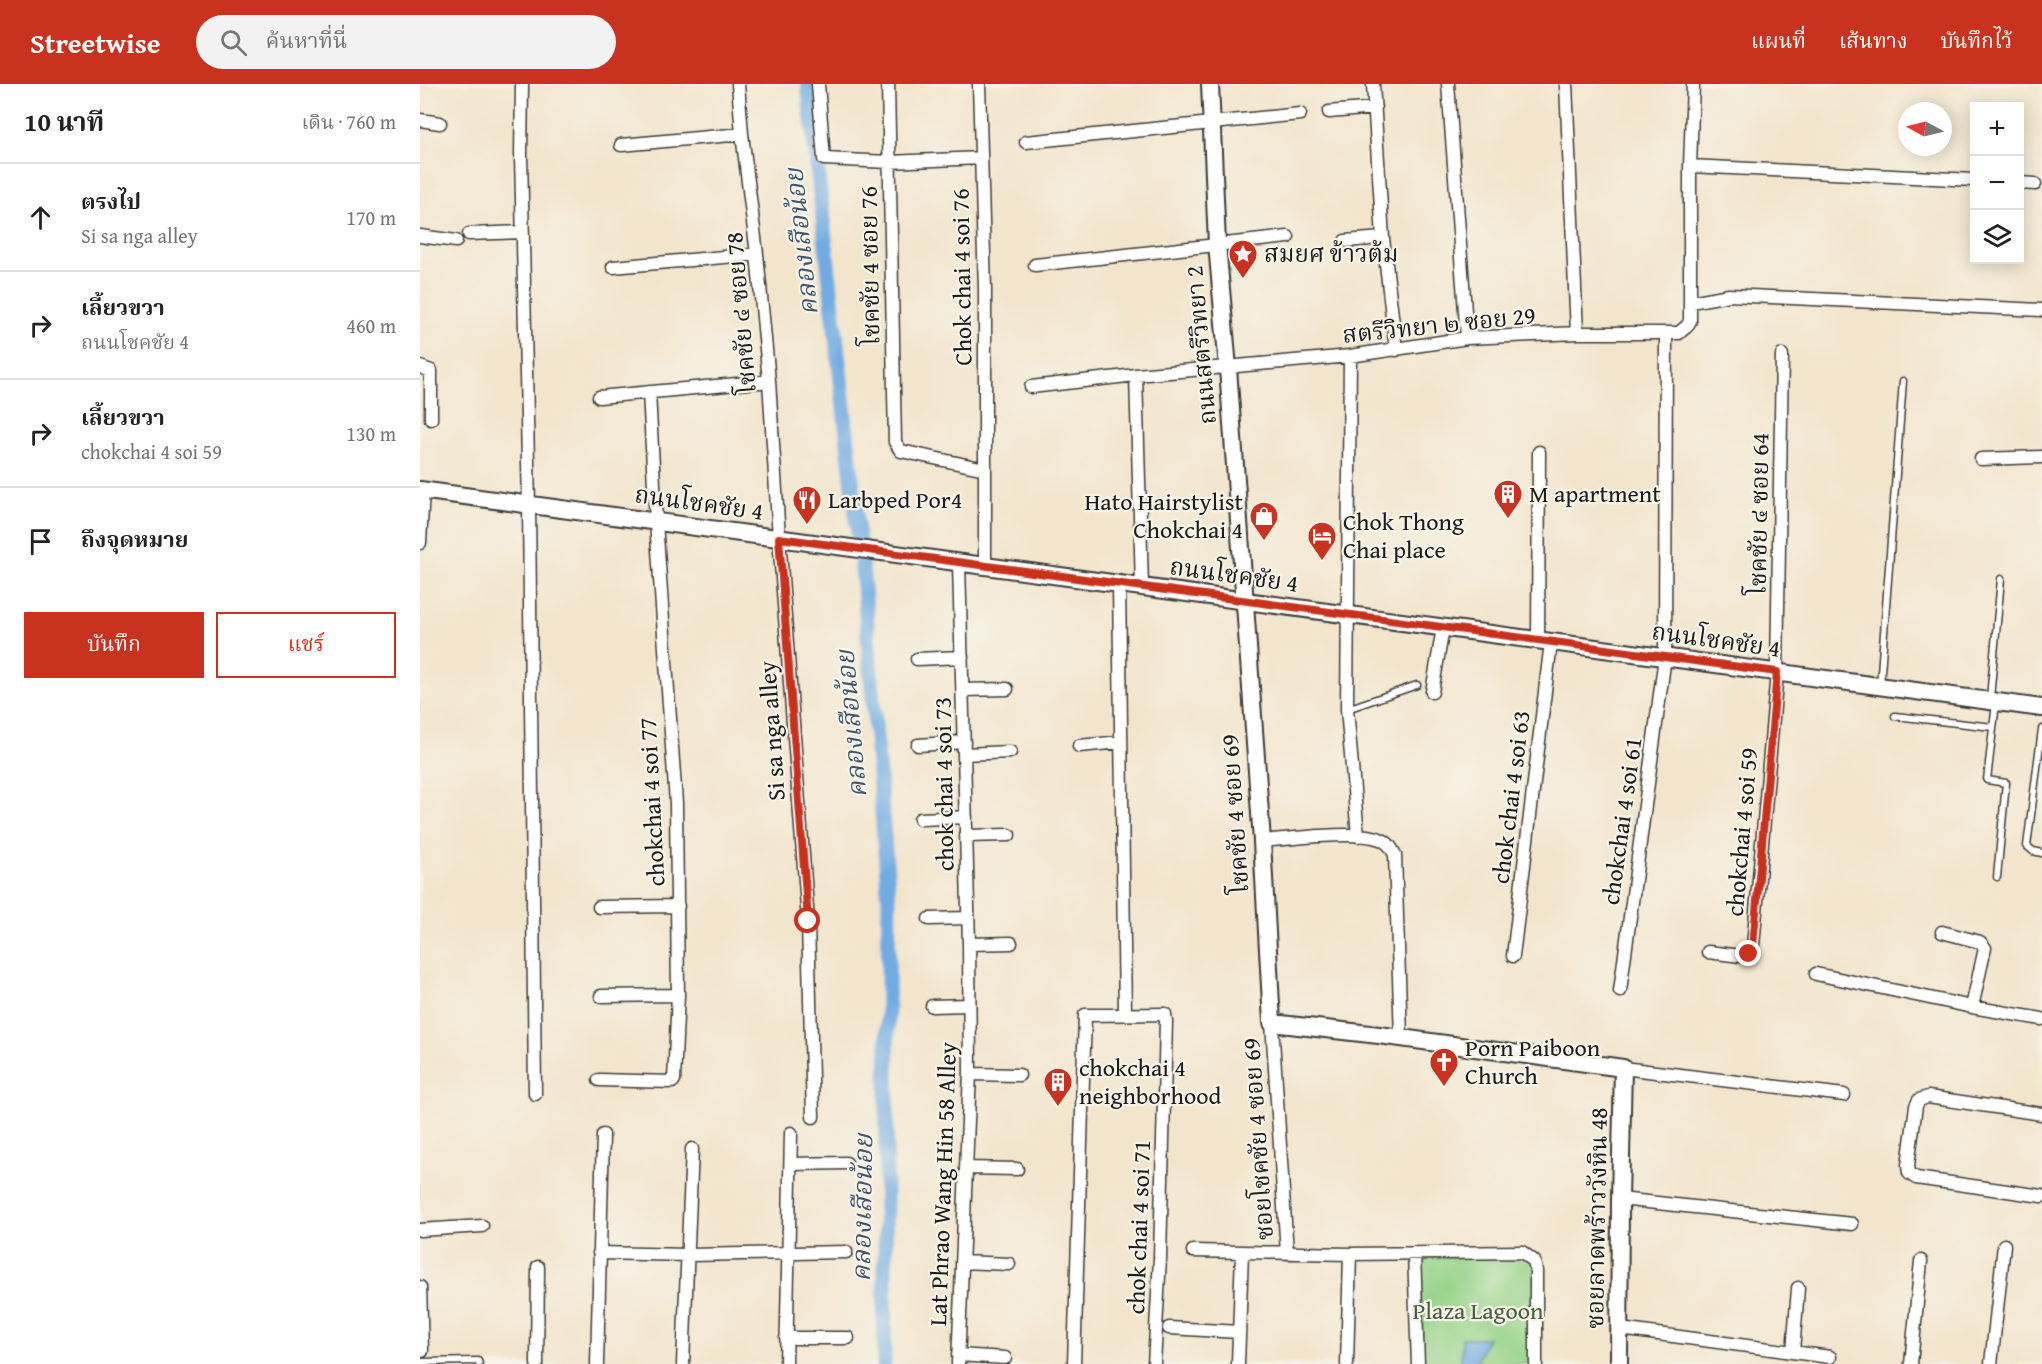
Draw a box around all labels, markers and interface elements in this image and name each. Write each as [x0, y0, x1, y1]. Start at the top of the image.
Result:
search box [196, 15, 616, 69]
text: Streetwise [30, 22, 160, 63]
text: ค้นหาที่นี่ [265, 24, 347, 56]
text: แผนที่ [1751, 25, 1806, 56]
text: เส้นทาง [1839, 25, 1907, 56]
text: บันทึกไว้ [1940, 25, 2012, 56]
icon: search [217, 26, 250, 59]
text: 10 นาที [24, 102, 104, 141]
north arrow [1898, 102, 1952, 156]
map controls [1970, 102, 2024, 264]
button: + [1970, 102, 2024, 156]
text: เดิน · 760 m [301, 107, 396, 136]
button: − [1970, 156, 2024, 210]
water label: คลองเสือน้อย [773, 165, 828, 318]
text: ตรงไป [81, 185, 141, 217]
street label: โชคชัย 4 ซอย 76 [851, 186, 888, 347]
street label: Chok chai 4 soi 76 [942, 188, 981, 366]
icon: ahead [24, 201, 57, 234]
text: 170 m [346, 203, 396, 232]
button: layers [1970, 210, 2024, 264]
text: Si sa nga alley [81, 221, 198, 250]
street label: โชคชัย ๔ ซอย 78 [716, 231, 765, 397]
place label: สมยศ ข้าวต้ม [1264, 236, 1398, 271]
place icon: สมยศ ข้าวต้ม [1227, 238, 1259, 280]
street label: ถนนสตรีวิทยา 2 [1176, 264, 1225, 426]
text: เลี้ยวขวา [81, 291, 165, 323]
street label: สตรีวิทยา ๒ ซอย 29 [1341, 297, 1537, 352]
icon: right [24, 309, 57, 342]
text: 460 m [346, 311, 396, 340]
text: ถนนโชคชัย 4 [81, 327, 189, 356]
text: เลี้ยวขวา [81, 401, 165, 433]
icon: right [24, 417, 57, 450]
text: 130 m [346, 419, 396, 448]
street label: โชคชัย ๔ ซอย 64 [1740, 432, 1777, 597]
text: chokchai 4 soi 59 [81, 437, 222, 466]
street label: ถนนโชคชัย 4 [632, 476, 766, 529]
place label: M apartment [1529, 476, 1661, 511]
building icon: M apartment [1492, 478, 1524, 520]
place label: Larbped Por4 [828, 482, 962, 517]
restaurant icon: Larbped Por4 [791, 484, 823, 526]
place label: Hato Hairstylist Chokchai 4 [1084, 484, 1244, 547]
shop icon: Hato Hairstylist Chokchai 4 [1248, 500, 1280, 542]
place label: Chok Thong Chai place [1343, 504, 1464, 567]
hotel icon: Chok Thong Chai place [1306, 520, 1338, 562]
text: ถึงจุดหมาย [81, 523, 188, 555]
icon: arrive [24, 525, 57, 558]
street label: ถนนโชคชัย 4 [1167, 548, 1301, 601]
button: บันทึก [24, 612, 204, 678]
button: แชร์ [216, 612, 396, 678]
street label: ถนนโชคชัย 4 [1649, 613, 1783, 666]
water label: คลองเสือน้อย [824, 647, 876, 799]
street label: Si sa nga alley [749, 660, 794, 802]
street label: chok chai 4 soi 73 [924, 697, 963, 871]
street label: chok chai 4 soi 63 [1483, 708, 1538, 886]
street label: chokchai 4 soi 77 [630, 717, 673, 887]
street label: โชคชัย 4 ซอย 69 [1211, 733, 1258, 896]
street label: chokchai 4 soi 61 [1592, 735, 1651, 907]
street label: chokchai 4 soi 59 [1717, 746, 1766, 918]
route start [794, 907, 820, 933]
route end [1735, 940, 1761, 966]
place label: Porn Paiboon Church [1465, 1030, 1601, 1093]
street label: ซอยโชคชัย 4 ซอย 69 [1233, 1037, 1282, 1241]
street label: Lat Phrao Wang Hin 58 Alley [920, 1041, 965, 1327]
church icon: Porn Paiboon Church [1428, 1046, 1460, 1088]
place label: chokchai 4 neighborhood [1079, 1050, 1221, 1113]
building icon: chokchai 4 neighborhood [1042, 1066, 1074, 1108]
street label: ซอยลาดพร้าววังหิน 48 [1577, 1107, 1616, 1329]
water label: คลองเสือน้อย [841, 1132, 882, 1282]
street label: chok chai 4 soi 71 [1118, 1139, 1159, 1315]
park label: Plaza Lagoon [1412, 1293, 1544, 1328]

